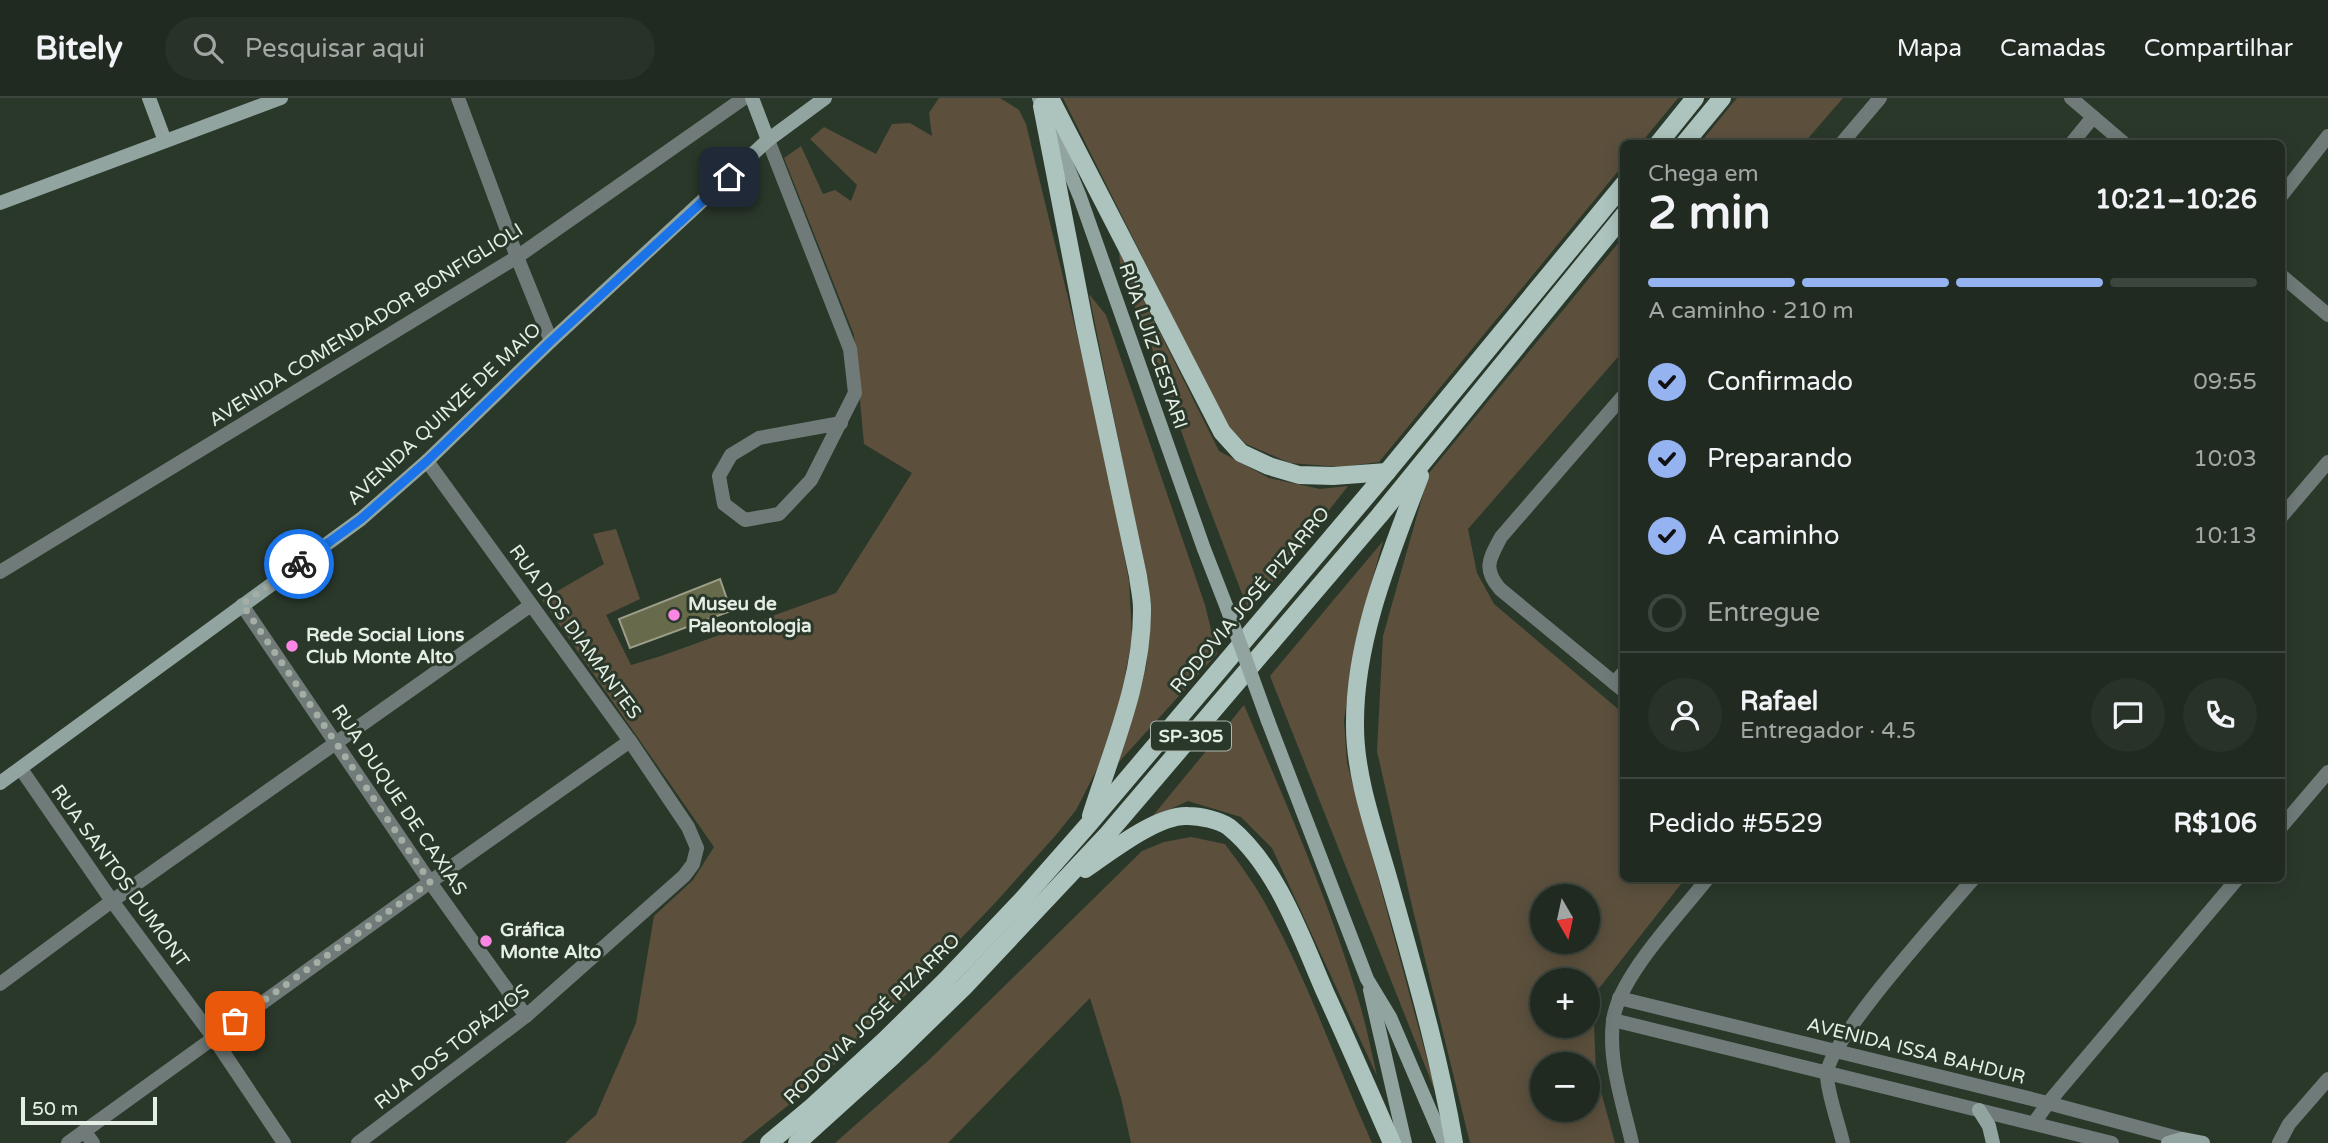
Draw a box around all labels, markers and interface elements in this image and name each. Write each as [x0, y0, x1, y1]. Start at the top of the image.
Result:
search box [165, 17, 655, 80]
text: Bitely [35, 29, 123, 68]
icon: search [189, 29, 227, 67]
text: Pesquisar aqui [245, 33, 425, 64]
text: Mapa [1897, 34, 1962, 63]
text: Camadas [2000, 34, 2106, 63]
text: Compartilhar [2144, 34, 2293, 63]
pin [699, 147, 759, 207]
icon: home [710, 158, 748, 196]
text: Chega em [1648, 160, 1759, 188]
text: 10:21–10:26 [2095, 184, 2257, 215]
text: 2 min [1648, 186, 1771, 241]
street label: AVENIDA COMENDADOR BONFIGLIOLI [205, 219, 527, 431]
street label: RUA LUIZ CESTARI [1114, 260, 1192, 432]
text: A caminho · 210 m [1648, 297, 1854, 325]
street label: AVENIDA QUINZE DE MAIO [343, 318, 545, 510]
icon: check [1648, 363, 1686, 401]
text: Confirmado [1707, 366, 1853, 397]
text: 09:55 [2193, 368, 2257, 396]
icon: check [1648, 440, 1686, 478]
text: Preparando [1707, 443, 1852, 474]
text: 10:03 [2193, 445, 2257, 473]
street label: RODOVIA JOSÉ PIZARRO [1166, 502, 1334, 698]
icon: check [1648, 517, 1686, 555]
text: A caminho [1707, 520, 1839, 551]
text: 10:13 [2193, 522, 2257, 550]
courier [264, 529, 334, 599]
street label: RUA DOS DIAMANTES [504, 541, 646, 723]
icon: bike [280, 545, 318, 583]
place label: Museu de Paleontologia [688, 593, 812, 638]
text: Entregue [1707, 597, 1820, 628]
marker: Museu de Paleontologia [666, 607, 682, 623]
place label: Rede Social Lions Club Monte Alto [306, 624, 464, 668]
marker: Rede Social Lions Club Monte Alto [284, 638, 300, 654]
button: person [1648, 678, 1722, 752]
button: chat [2091, 678, 2165, 752]
button: phone [2183, 678, 2257, 752]
text: Rafael [1740, 686, 1818, 717]
street label: RUA DUQUE DE CAXIAS [327, 700, 471, 900]
text: Entregador · 4.5 [1740, 717, 1916, 745]
road number: SP-305 [1151, 722, 1231, 750]
street label: RUA SANTOS DUMONT [46, 780, 194, 972]
text: Pedido #5529 [1648, 808, 1823, 839]
text: R$106 [2173, 808, 2257, 839]
north arrow [1530, 884, 1600, 954]
map controls [1530, 884, 1600, 1122]
place label: Gráfica Monte Alto [500, 919, 601, 963]
street label: RODOVIA JOSÉ PIZARRO [779, 929, 965, 1109]
marker: Gráfica Monte Alto [478, 933, 494, 949]
button: + [1530, 968, 1600, 1038]
street label: RUA DOS TOPÁZIOS [370, 979, 534, 1114]
pin [205, 991, 265, 1051]
icon: bag [216, 1002, 254, 1040]
street label: AVENIDA ISSA BAHDUR [1805, 1013, 2027, 1089]
button: − [1530, 1052, 1600, 1122]
scale bar [21, 1094, 158, 1126]
text: 50 m [32, 1098, 78, 1120]

